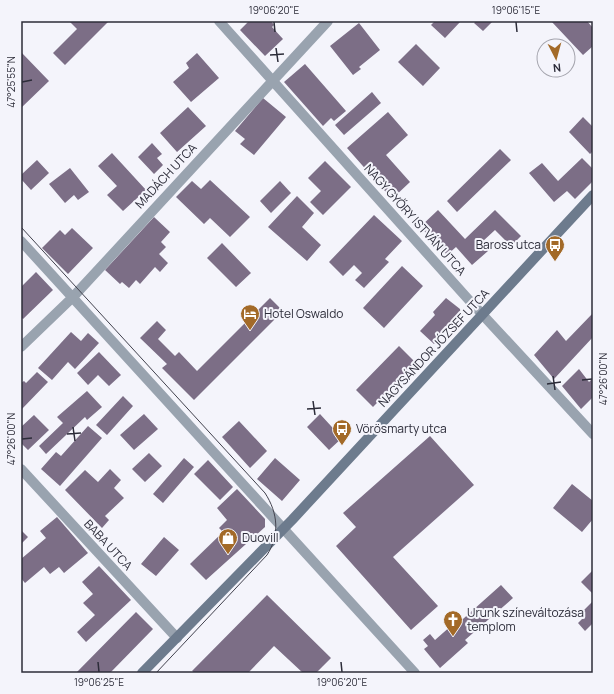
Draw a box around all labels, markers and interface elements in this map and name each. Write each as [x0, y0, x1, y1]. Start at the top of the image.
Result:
text: 19°06'20"E [249, 3, 300, 17]
text: 19°06'15"E [492, 3, 540, 17]
north arrow [536, 38, 576, 78]
text: 47°25'55"N [4, 56, 18, 108]
text: N [552, 61, 562, 76]
street label: MADÁCH UTCA [131, 139, 201, 212]
street label: NAGY GYŐRY ISTVÁN UTCA [361, 160, 470, 279]
bus stop icon: Baross utca [544, 234, 566, 262]
place label: Baross utca [476, 236, 541, 253]
street label: NAGYSÁNDOR JÓZSEF UTCA [374, 285, 493, 410]
hotel icon: Hotel Oswaldo [239, 303, 261, 331]
place label: Hotel Oswaldo [264, 305, 343, 322]
text: 47°26'00"N [596, 353, 610, 405]
text: 47°26'00"N [4, 413, 18, 465]
bus stop icon: Vörösmarty utca [331, 418, 353, 446]
place label: Vörösmarty utca [356, 420, 447, 437]
street label: BABA UTCA [80, 516, 137, 574]
shop icon: Duovill [217, 527, 239, 555]
place label: Duovill [242, 529, 279, 546]
place label: Urunk színeváltozása templom [467, 604, 584, 635]
church icon: Urunk színeváltozása templom [442, 609, 464, 637]
text: 19°06'25"E [74, 675, 124, 689]
text: 19°06'20"E [317, 675, 368, 689]

